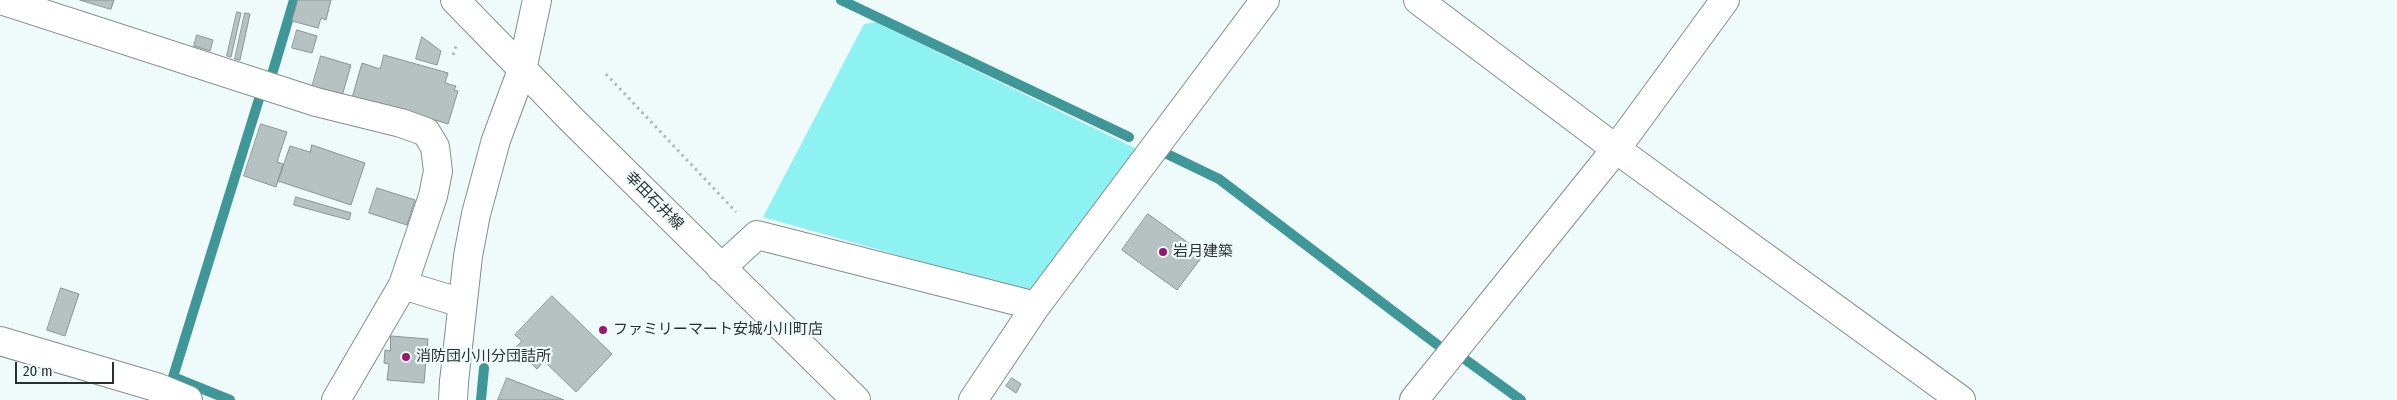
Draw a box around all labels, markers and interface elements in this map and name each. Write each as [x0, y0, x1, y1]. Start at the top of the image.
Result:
street label: 幸田石井線 [621, 168, 687, 234]
place label: 岩月建築 [1173, 243, 1233, 261]
marker: 岩月建築 [1157, 246, 1169, 258]
place label: ファミリーマート安城小川町店 [613, 321, 823, 339]
marker: ファミリーマート安城小川町店 [597, 324, 609, 336]
place label: 消防団小川分団詰所 [416, 348, 551, 366]
marker: 消防団小川分団詰所 [400, 351, 412, 363]
scale bar [18, 352, 116, 384]
text: 20 m [23, 362, 53, 380]

